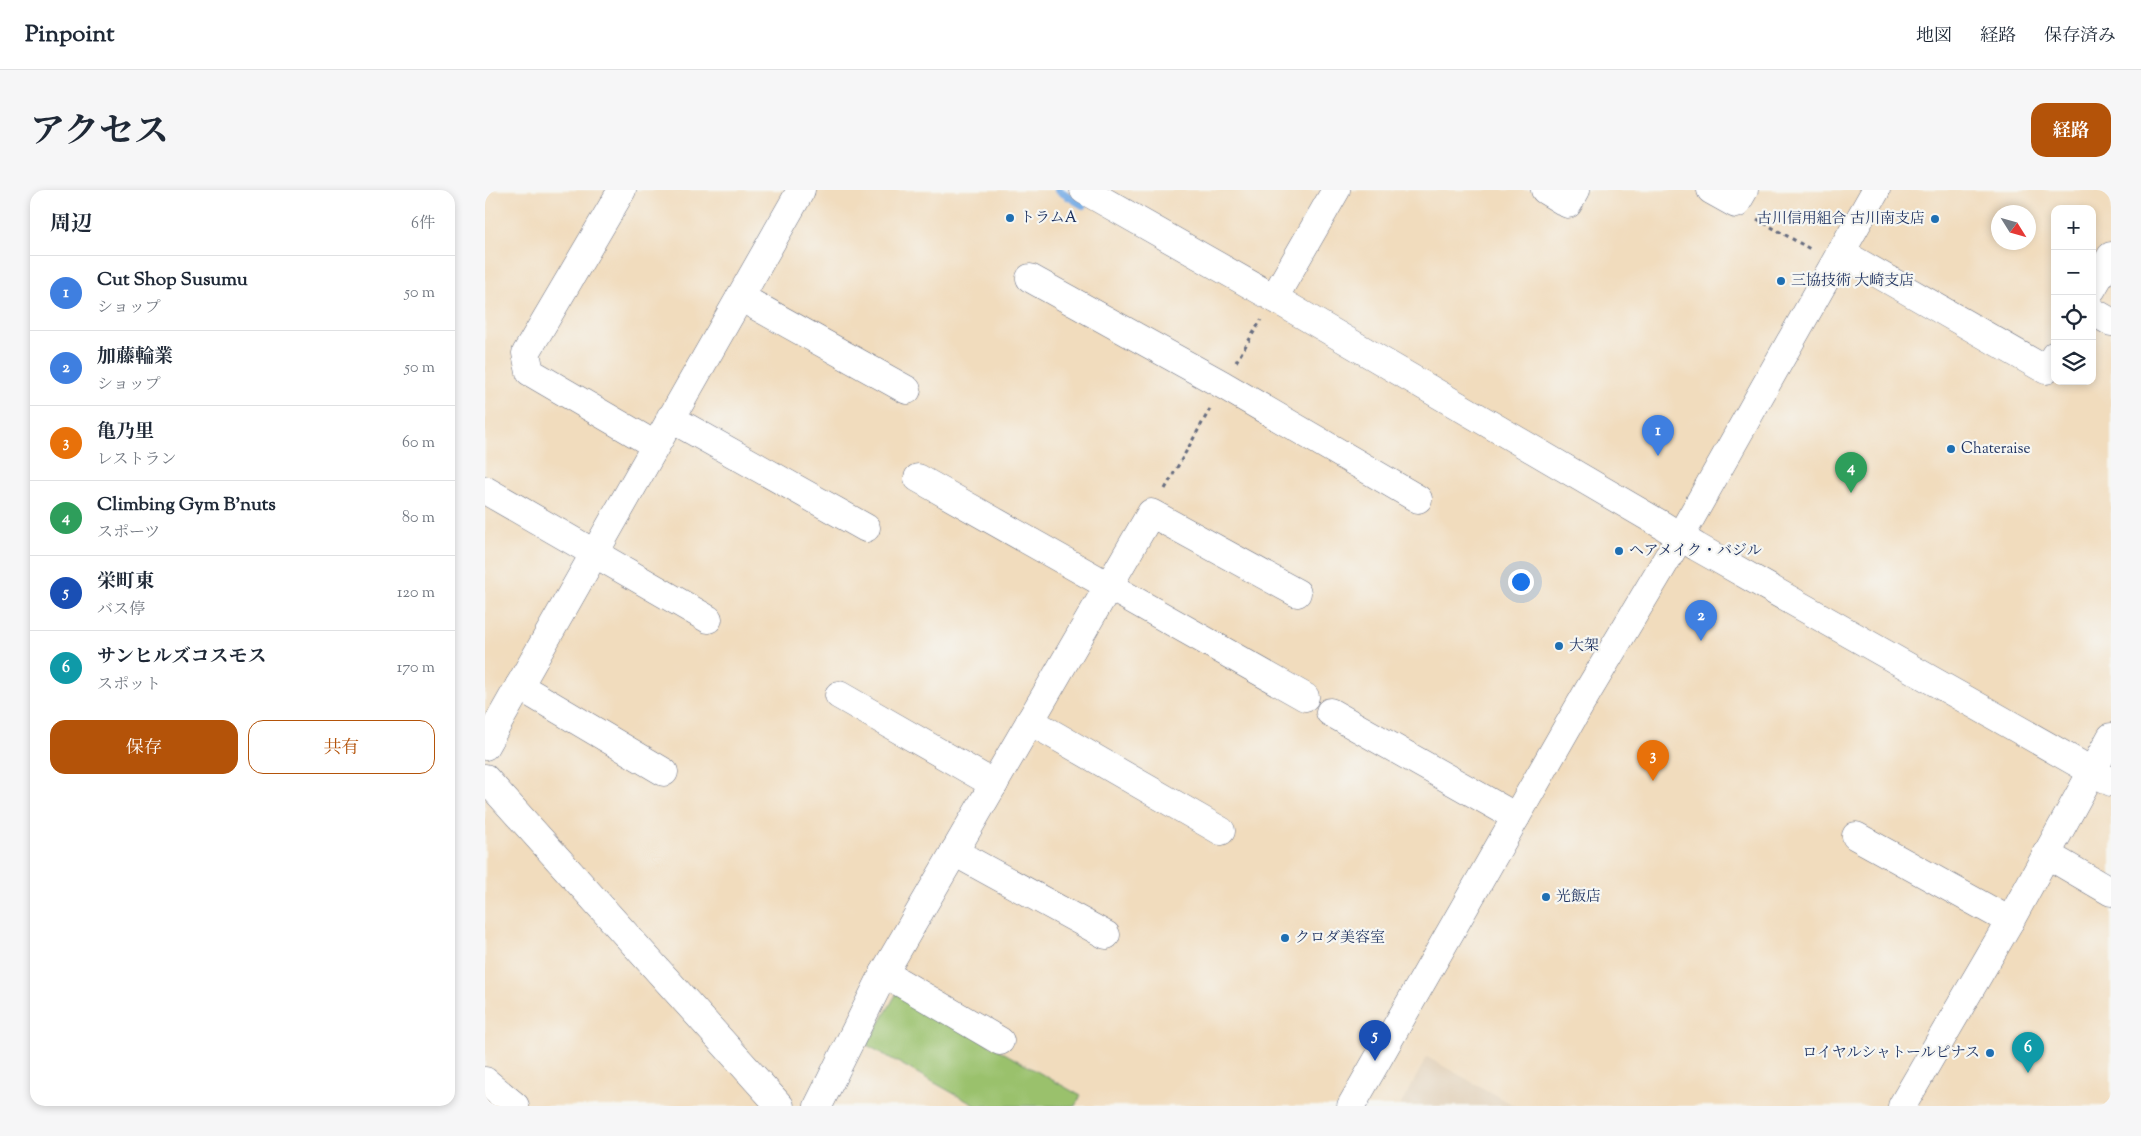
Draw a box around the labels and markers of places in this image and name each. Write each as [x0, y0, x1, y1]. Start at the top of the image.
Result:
place label: トラムA [1020, 208, 1077, 229]
place label: 古川信用組合 古川南支店 [1757, 209, 1925, 230]
marker: トラムA [1004, 212, 1016, 224]
marker: 古川信用組合 古川南支店 [1929, 213, 1941, 225]
place label: 三協技術 大崎支店 [1791, 271, 1914, 292]
marker: 三協技術 大崎支店 [1775, 275, 1787, 287]
pin: 1 [1642, 415, 1674, 456]
place label: Chateraise [1961, 439, 2030, 460]
marker: Chateraise [1945, 443, 1957, 455]
pin: 4 [1835, 452, 1867, 493]
place label: ヘアメイク・バジル [1629, 541, 1762, 562]
marker: ヘアメイク・バジル [1613, 545, 1625, 557]
pin: 2 [1685, 600, 1717, 641]
place label: 大架 [1569, 636, 1599, 657]
marker: 大架 [1553, 640, 1565, 652]
pin: 3 [1637, 740, 1669, 781]
place label: 光飯店 [1556, 887, 1601, 908]
marker: 光飯店 [1540, 891, 1552, 903]
place label: クロダ美容室 [1295, 928, 1385, 949]
marker: クロダ美容室 [1279, 932, 1291, 944]
pin: 5 [1359, 1020, 1391, 1061]
pin: 6 [2012, 1032, 2044, 1073]
place label: ロイヤルシャトールピナス [1802, 1043, 1980, 1064]
marker: ロイヤルシャトールピナス [1984, 1047, 1996, 1059]

